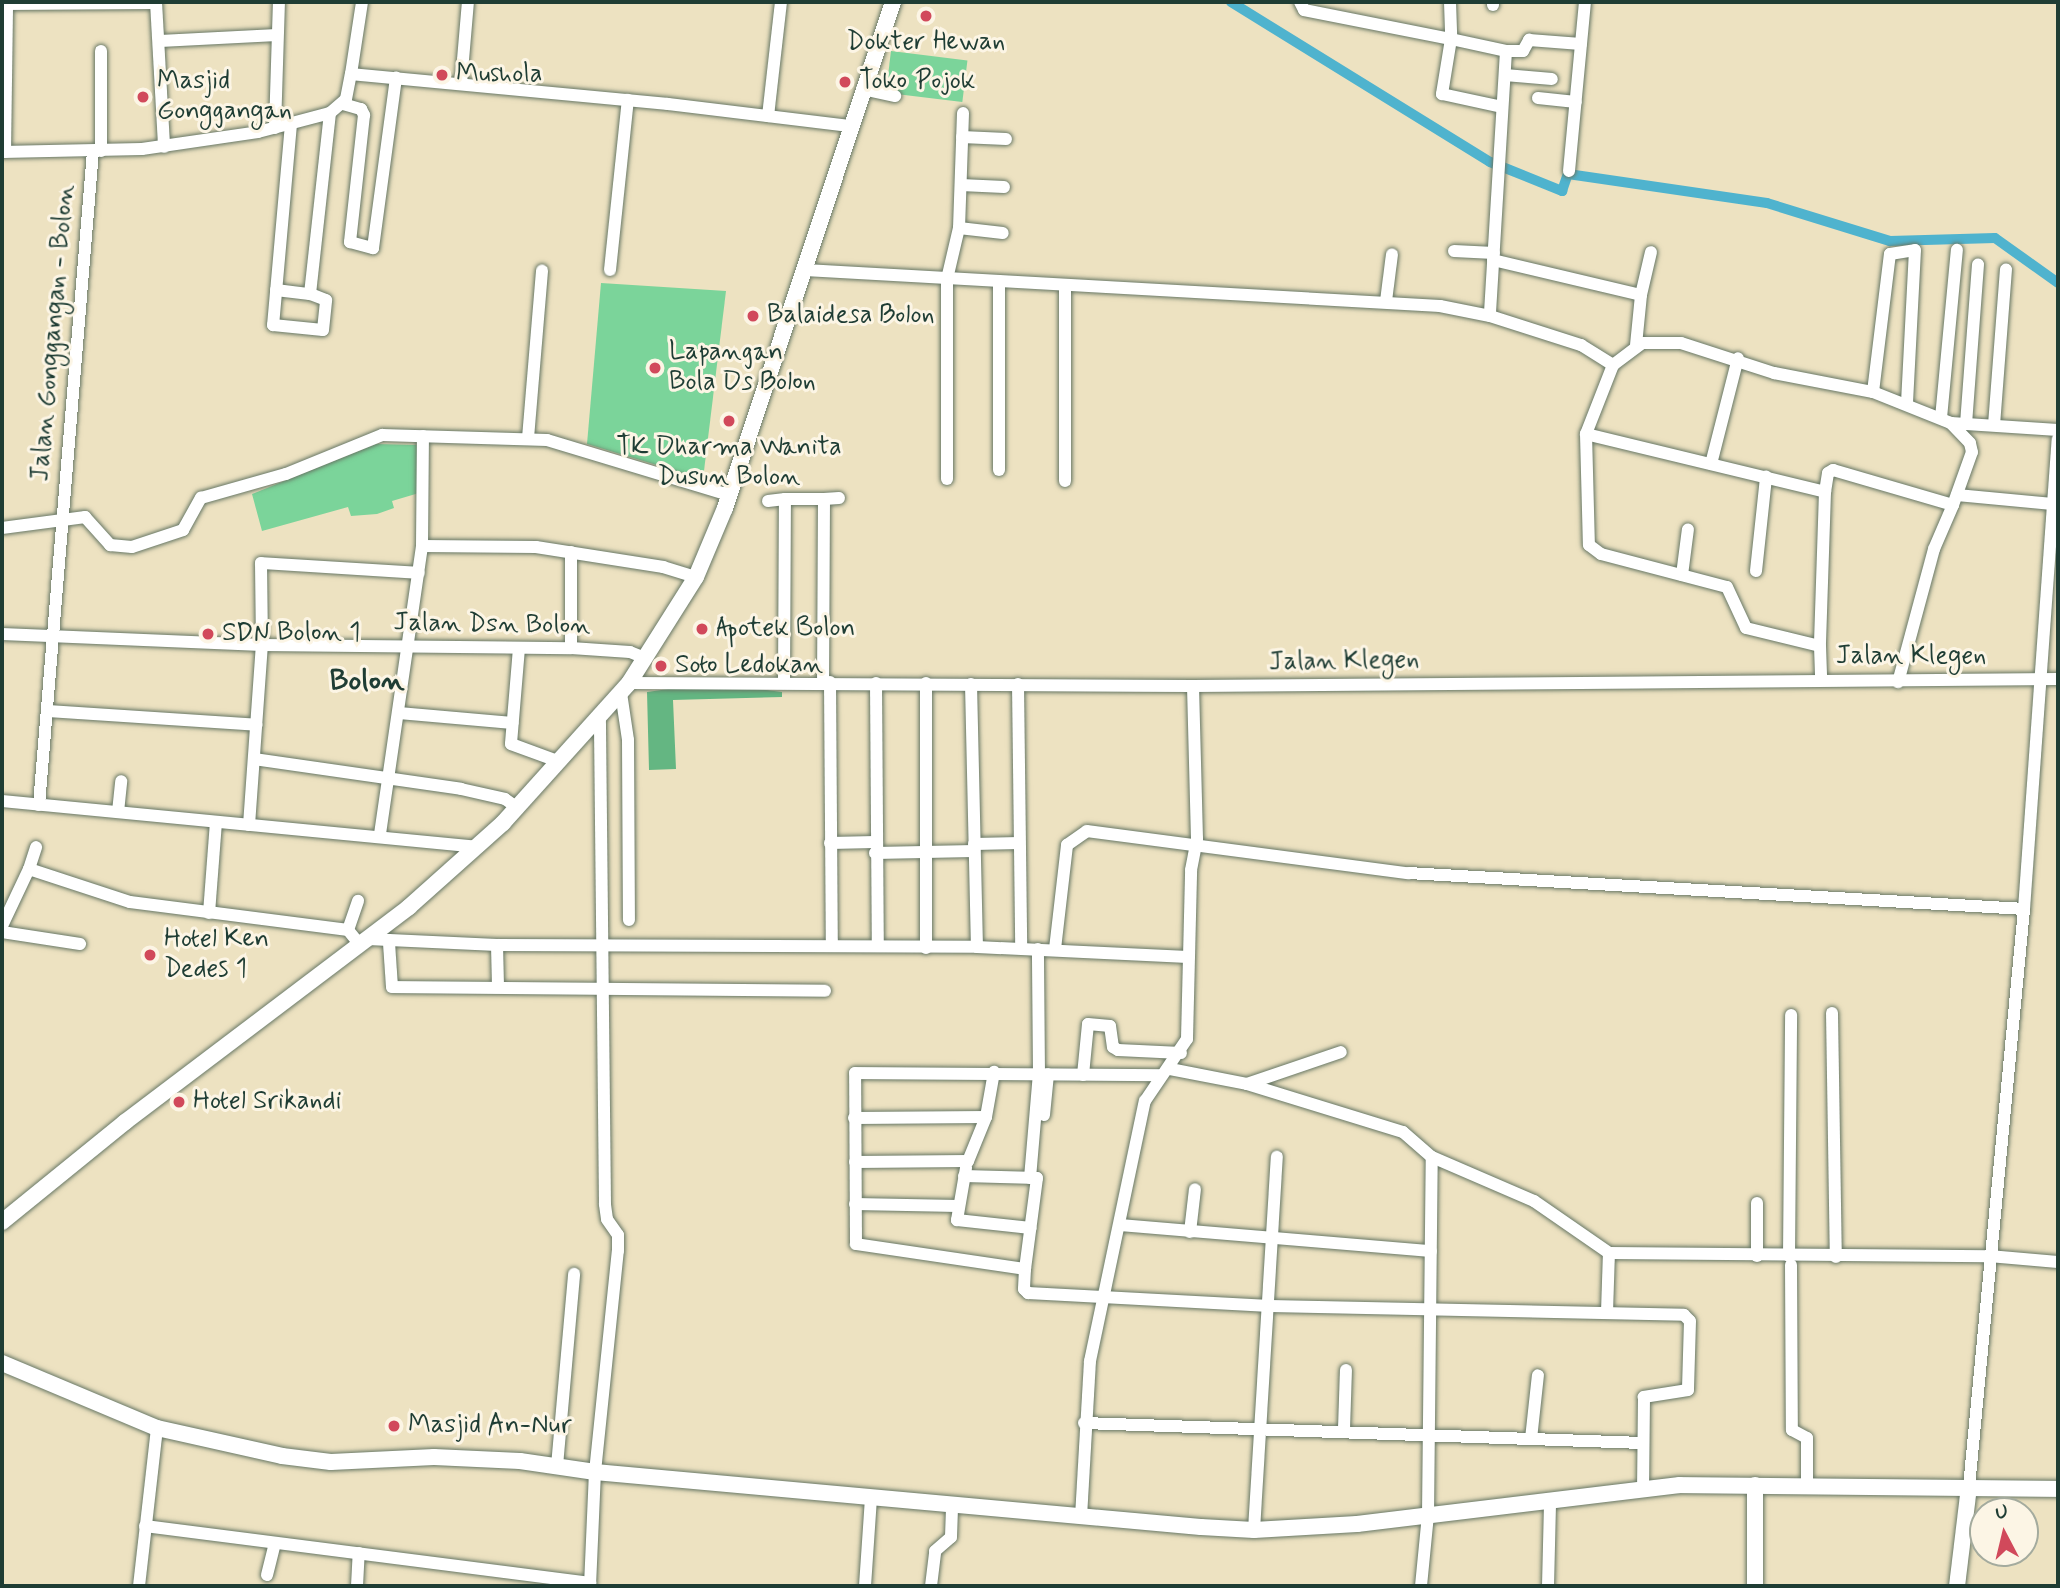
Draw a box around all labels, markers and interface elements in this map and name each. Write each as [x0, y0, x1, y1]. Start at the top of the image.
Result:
marker: Dokter Hewan [918, 8, 934, 24]
place label: Dokter Hewan [844, 27, 1008, 59]
place label: Mushola [456, 59, 543, 91]
place label: Masjid Gonggangan [157, 66, 292, 128]
place label: Toko Pojok [859, 66, 971, 98]
marker: Mushola [434, 67, 450, 83]
marker: Toko Pojok [837, 74, 853, 90]
marker: Masjid Gonggangan [135, 89, 151, 105]
street label: Jalan Gonggangan - Bolon [25, 182, 83, 484]
place label: Balaidesa Bolon [767, 300, 944, 332]
marker: Balaidesa Bolon [745, 308, 761, 324]
place label: Lapangan Bola Ds Bolon [669, 337, 824, 398]
marker: Lapangan Bola Ds Bolon [647, 360, 663, 376]
marker: TK Dharma Wanita Dusun Bolon [721, 413, 737, 429]
place label: TK Dharma Wanita Dusun Bolon [618, 432, 840, 494]
street label: Jalan Dsn Bolon [393, 608, 591, 642]
place label: Apotek Bolon [716, 613, 861, 645]
place label: SDN Bolon 1 [222, 618, 361, 650]
marker: Apotek Bolon [694, 621, 710, 637]
marker: SDN Bolon 1 [200, 626, 216, 642]
street label: Jalan Klegen [1836, 641, 1986, 673]
street label: Jalan Klegen [1268, 645, 1420, 679]
place label: Soto Ledokan [675, 650, 819, 682]
marker: Soto Ledokan [653, 658, 669, 674]
district label: Bolon [330, 663, 404, 699]
place label: Hotel Ken Dedes 1 [164, 924, 270, 986]
marker: Hotel Ken Dedes 1 [142, 947, 158, 963]
place label: Hotel Srikandi [193, 1086, 342, 1118]
marker: Hotel Srikandi [171, 1094, 187, 1110]
place label: Masjid An-Nur [408, 1410, 570, 1442]
marker: Masjid An-Nur [386, 1418, 402, 1434]
north arrow [1969, 1497, 2039, 1567]
text: U [1994, 1499, 2009, 1526]

